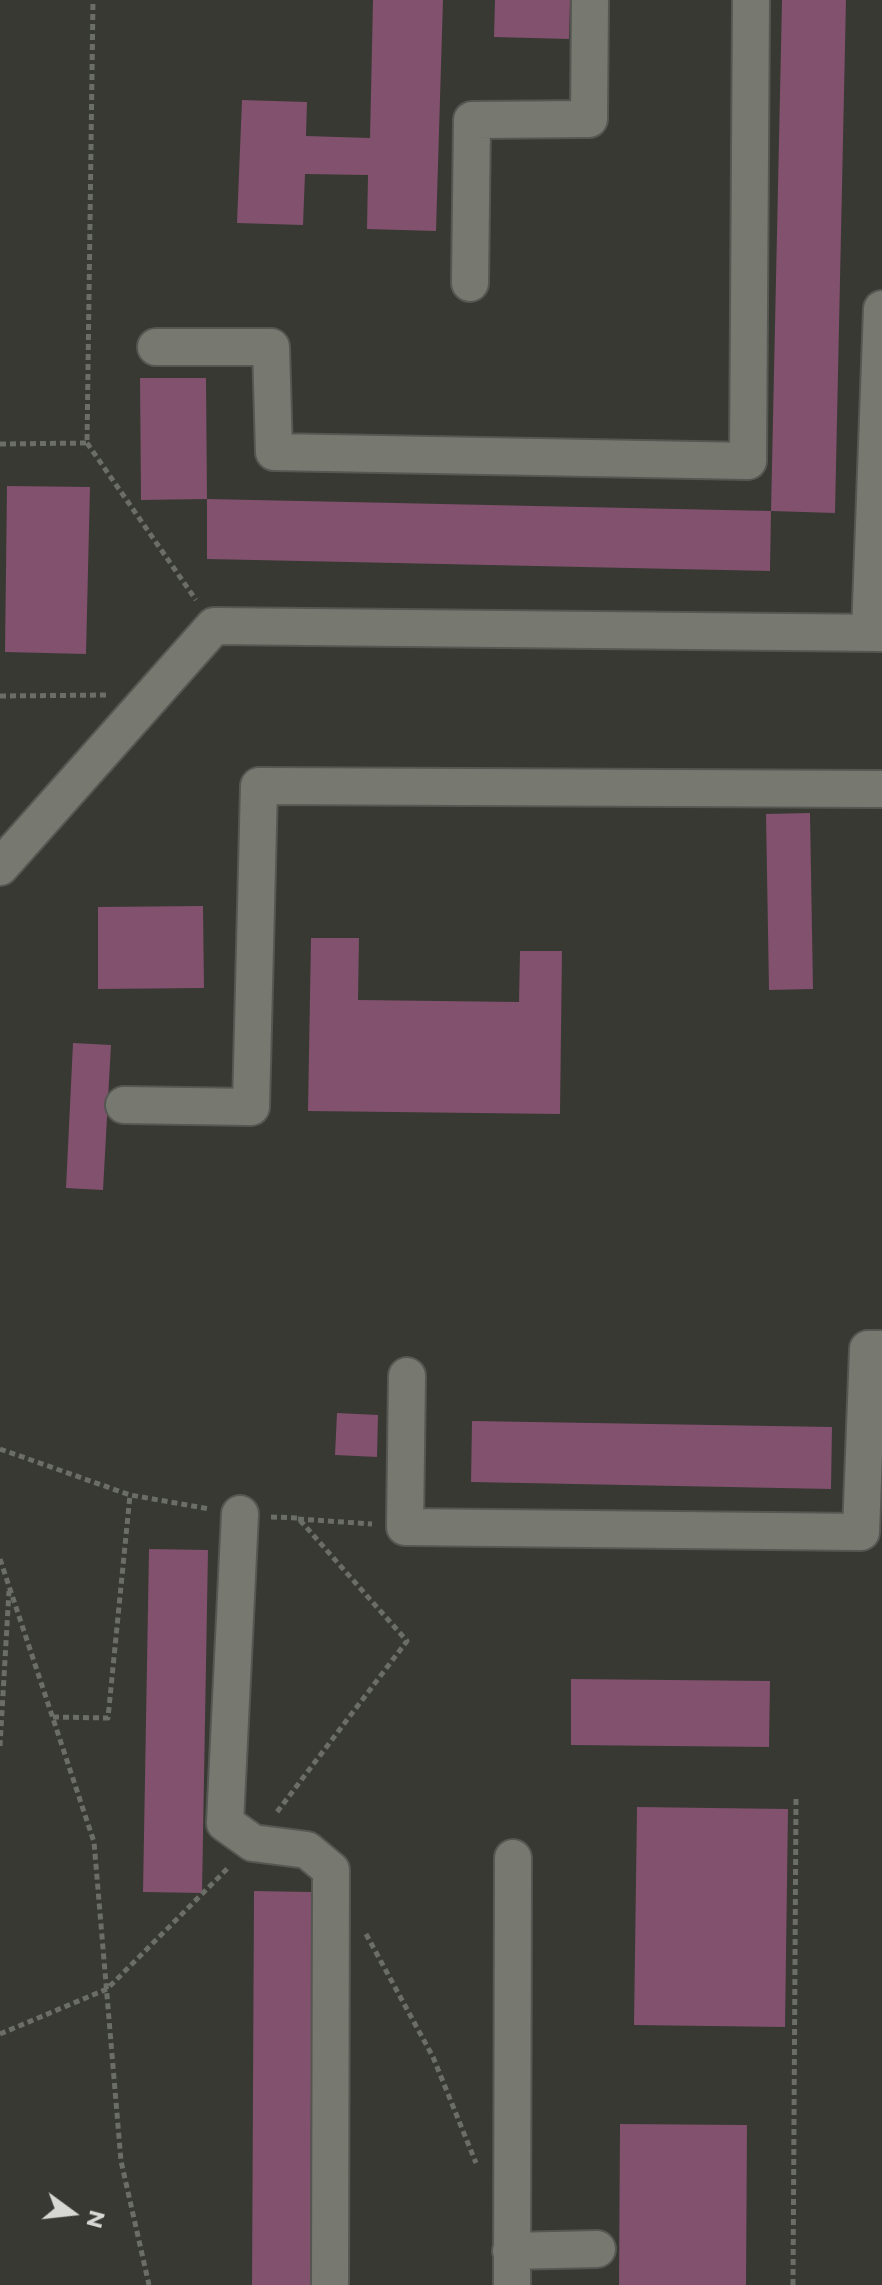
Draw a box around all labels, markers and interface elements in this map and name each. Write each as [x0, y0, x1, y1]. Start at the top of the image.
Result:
north arrow [32, 2173, 112, 2253]
text: N [80, 2207, 111, 2231]

